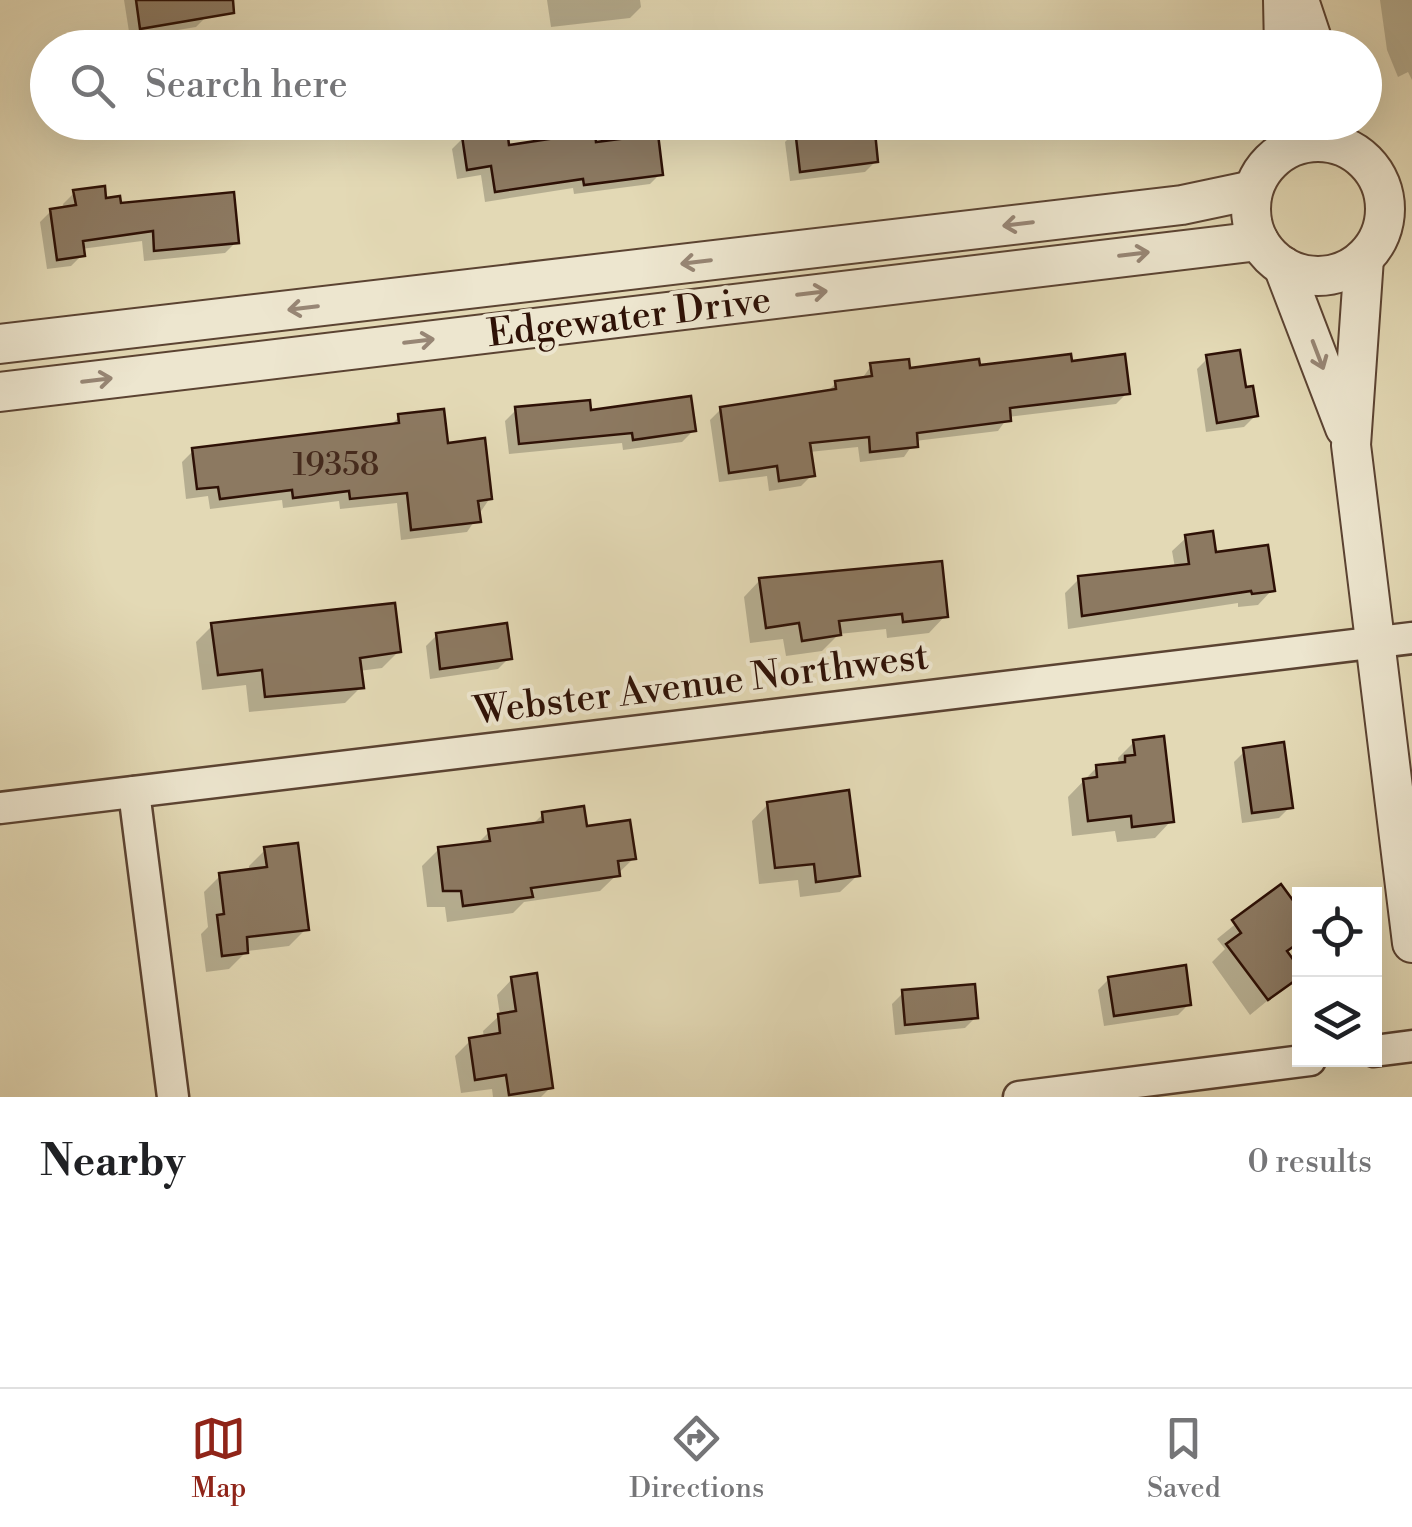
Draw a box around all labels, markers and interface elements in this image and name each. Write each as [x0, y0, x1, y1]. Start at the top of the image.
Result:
search box [30, 30, 1382, 140]
icon: search [65, 58, 120, 113]
text: Search here [145, 62, 348, 109]
one-way arrow [1003, 215, 1035, 234]
one-way arrow [1118, 244, 1150, 263]
one-way arrow [680, 253, 712, 272]
street label: Edgewater Drive [485, 277, 774, 358]
one-way arrow [795, 284, 827, 302]
one-way arrow [288, 299, 320, 318]
one-way arrow [403, 331, 435, 350]
one-way arrow [1310, 340, 1328, 370]
one-way arrow [80, 371, 112, 389]
house number: 19358 [293, 445, 379, 485]
street label: Webster Avenue Northwest [470, 633, 931, 736]
map controls [1292, 887, 1382, 1067]
button: locate [1292, 887, 1382, 977]
button: layers [1292, 977, 1382, 1067]
text: Nearby [40, 1136, 185, 1189]
text: 0 results [1247, 1142, 1372, 1182]
tab: Map [191, 1411, 246, 1506]
tab: Directions [629, 1411, 764, 1506]
tab: Saved [1147, 1411, 1221, 1506]

